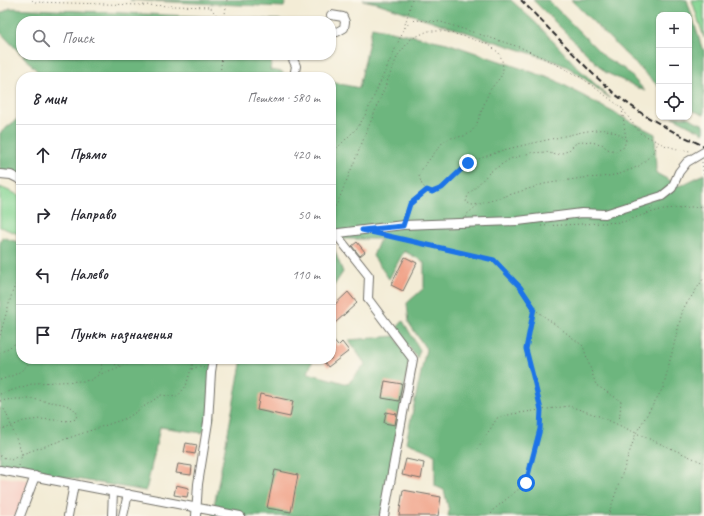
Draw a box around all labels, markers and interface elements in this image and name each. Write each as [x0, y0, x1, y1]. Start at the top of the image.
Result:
map controls [656, 12, 692, 120]
button: + [656, 12, 692, 48]
search box [16, 16, 336, 60]
icon: search [30, 27, 52, 49]
text: Поиск [62, 29, 94, 48]
button: − [656, 48, 692, 84]
button: locate [656, 84, 692, 120]
text: 8 мин [32, 88, 67, 109]
text: Пешком · 580 m [247, 90, 320, 106]
icon: ahead [32, 144, 54, 166]
text: Прямо [70, 145, 106, 164]
text: 420 m [292, 147, 320, 163]
route end [459, 154, 477, 172]
icon: right [32, 204, 54, 226]
text: Направо [70, 205, 116, 224]
text: 50 m [298, 207, 320, 223]
icon: left [32, 264, 54, 286]
text: Налево [70, 265, 108, 284]
text: 110 m [292, 267, 320, 283]
icon: arrive [32, 324, 54, 346]
text: Пункт назначения [70, 325, 172, 344]
route start [517, 474, 535, 492]

